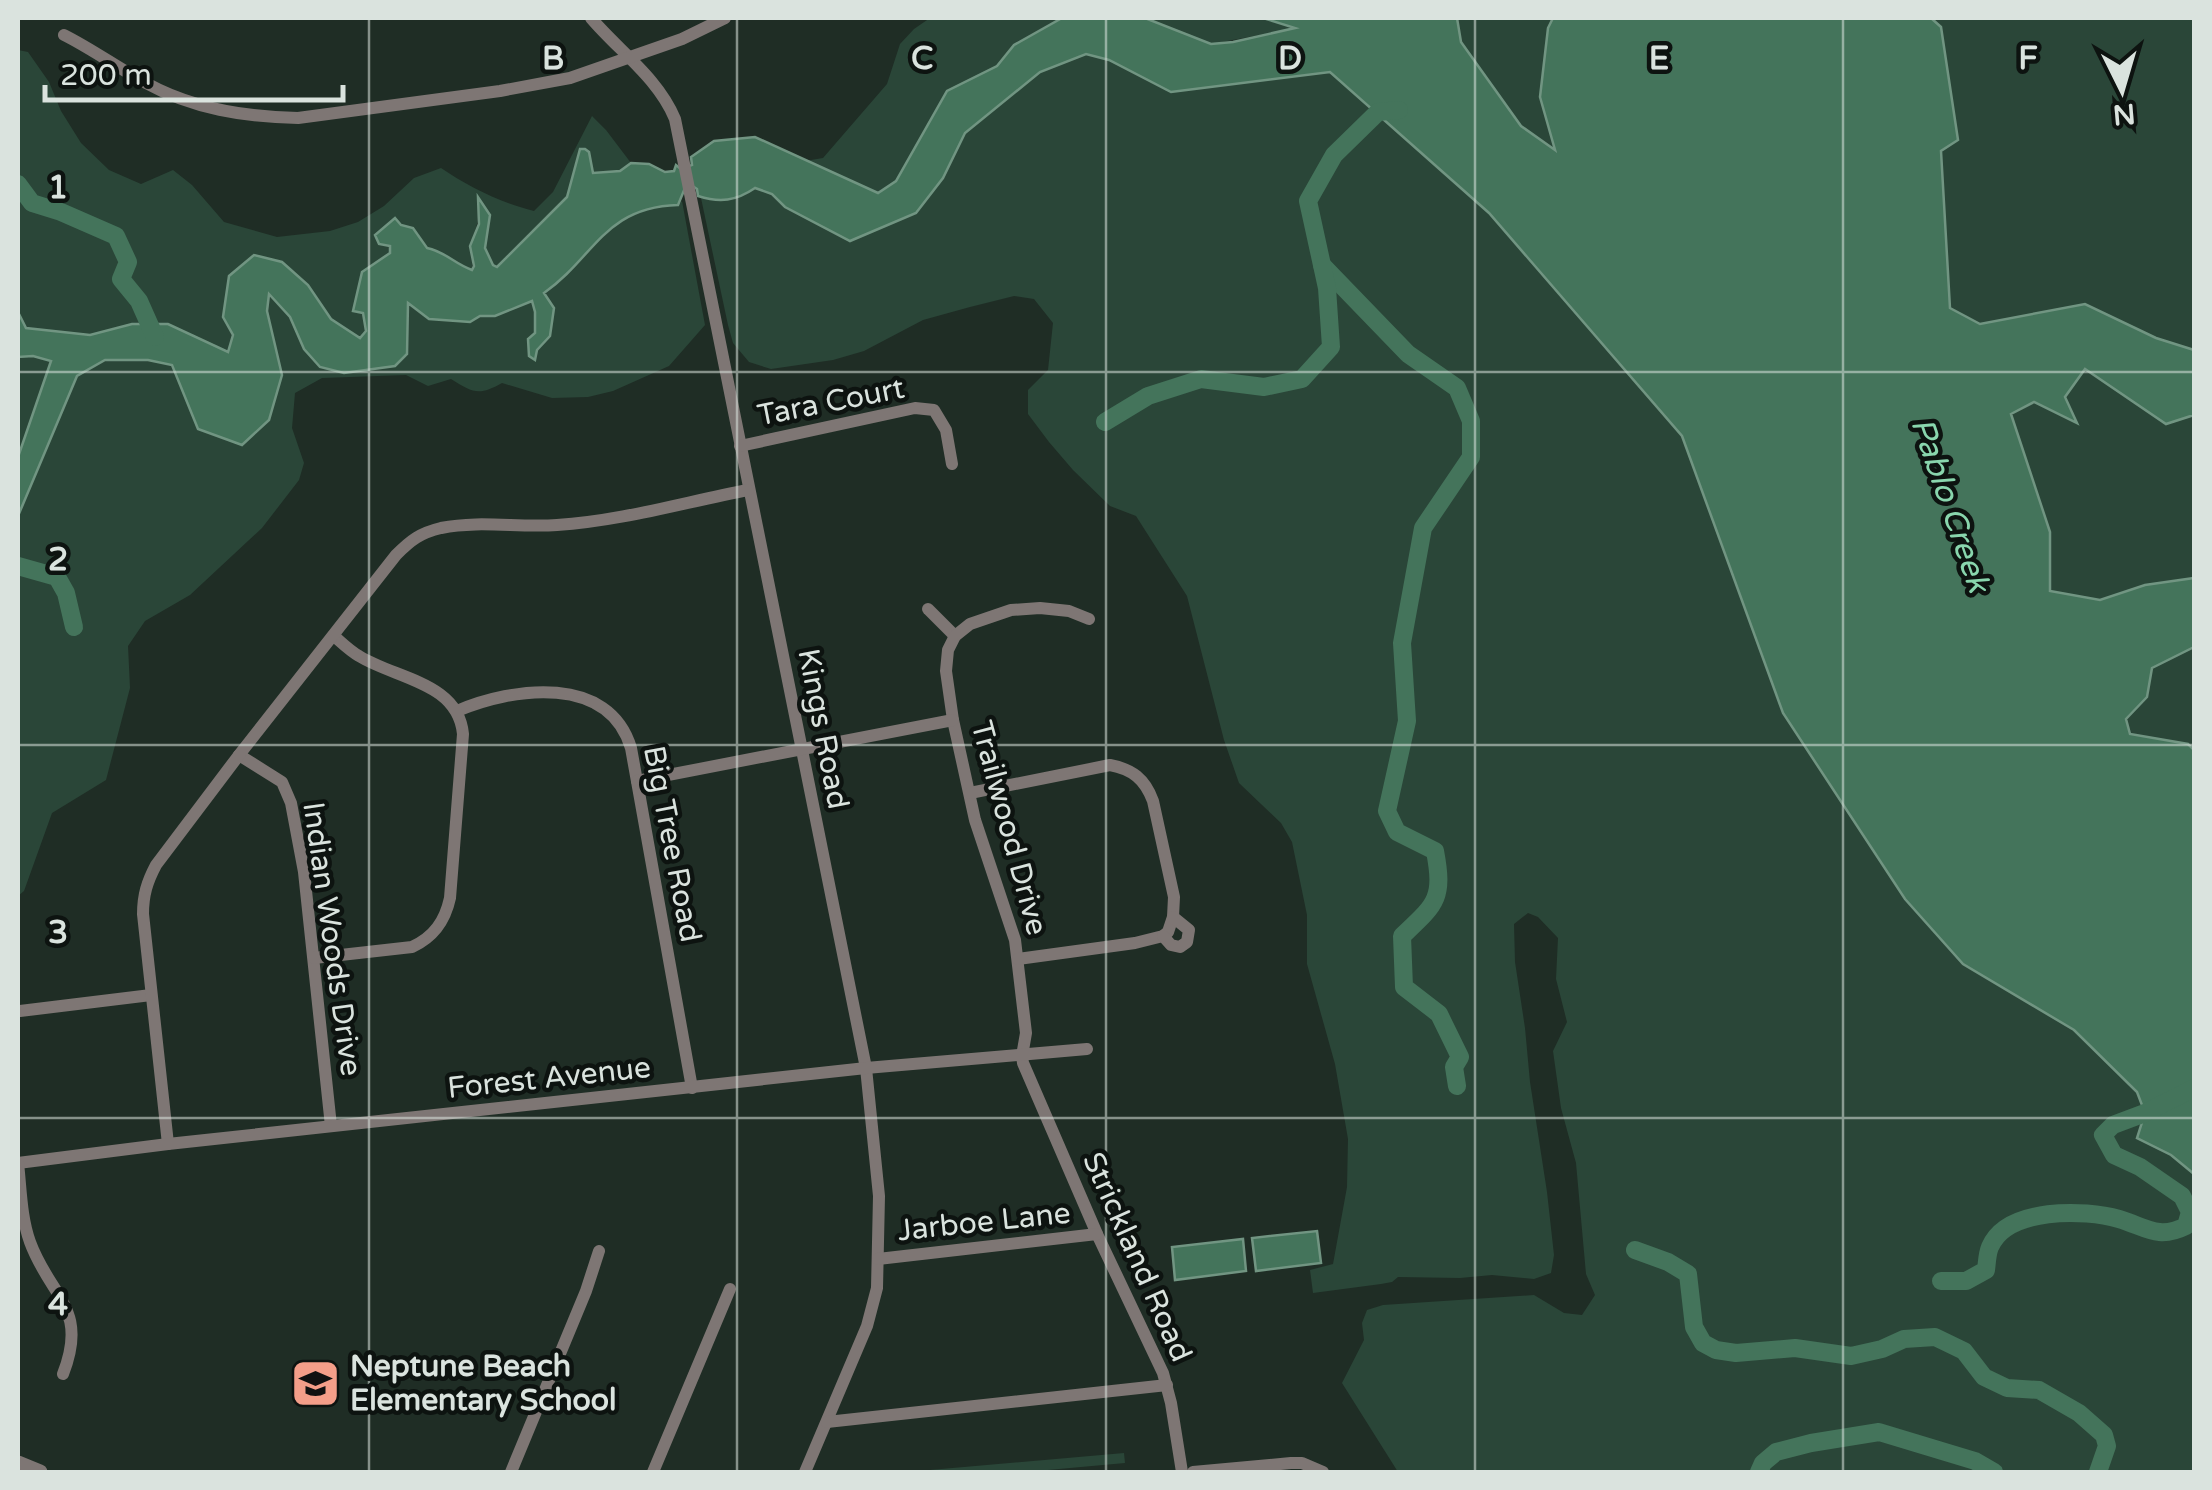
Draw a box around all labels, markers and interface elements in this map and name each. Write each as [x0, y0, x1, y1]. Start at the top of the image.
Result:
scale bar [45, 40, 342, 102]
text: B [542, 40, 564, 78]
text: C [911, 40, 933, 78]
text: D [1278, 40, 1302, 78]
text: E [1649, 40, 1669, 78]
text: F [2018, 40, 2038, 78]
north arrow [2072, 40, 2172, 140]
text: 200 m [60, 57, 152, 94]
text: N [2111, 96, 2137, 132]
text: 1 [48, 169, 68, 207]
street label: Tara Court [754, 370, 908, 434]
water label: Pablo Creek [1902, 413, 1998, 600]
text: 2 [48, 541, 68, 579]
street label: Kings Road [789, 646, 857, 812]
street label: Trailwood Drive [963, 717, 1055, 939]
street label: Big Tree Road [635, 743, 709, 945]
street label: Indian Woods Drive [294, 800, 370, 1078]
text: 3 [48, 914, 68, 952]
street label: Forest Avenue [446, 1049, 652, 1107]
street label: Strickland Road [1074, 1147, 1200, 1367]
street label: Jarboe Lane [896, 1195, 1072, 1249]
text: 4 [48, 1286, 68, 1324]
place label: Neptune Beach Elementary School [350, 1348, 616, 1419]
school or university icon: Neptune Beach Elementary School [289, 1357, 341, 1409]

